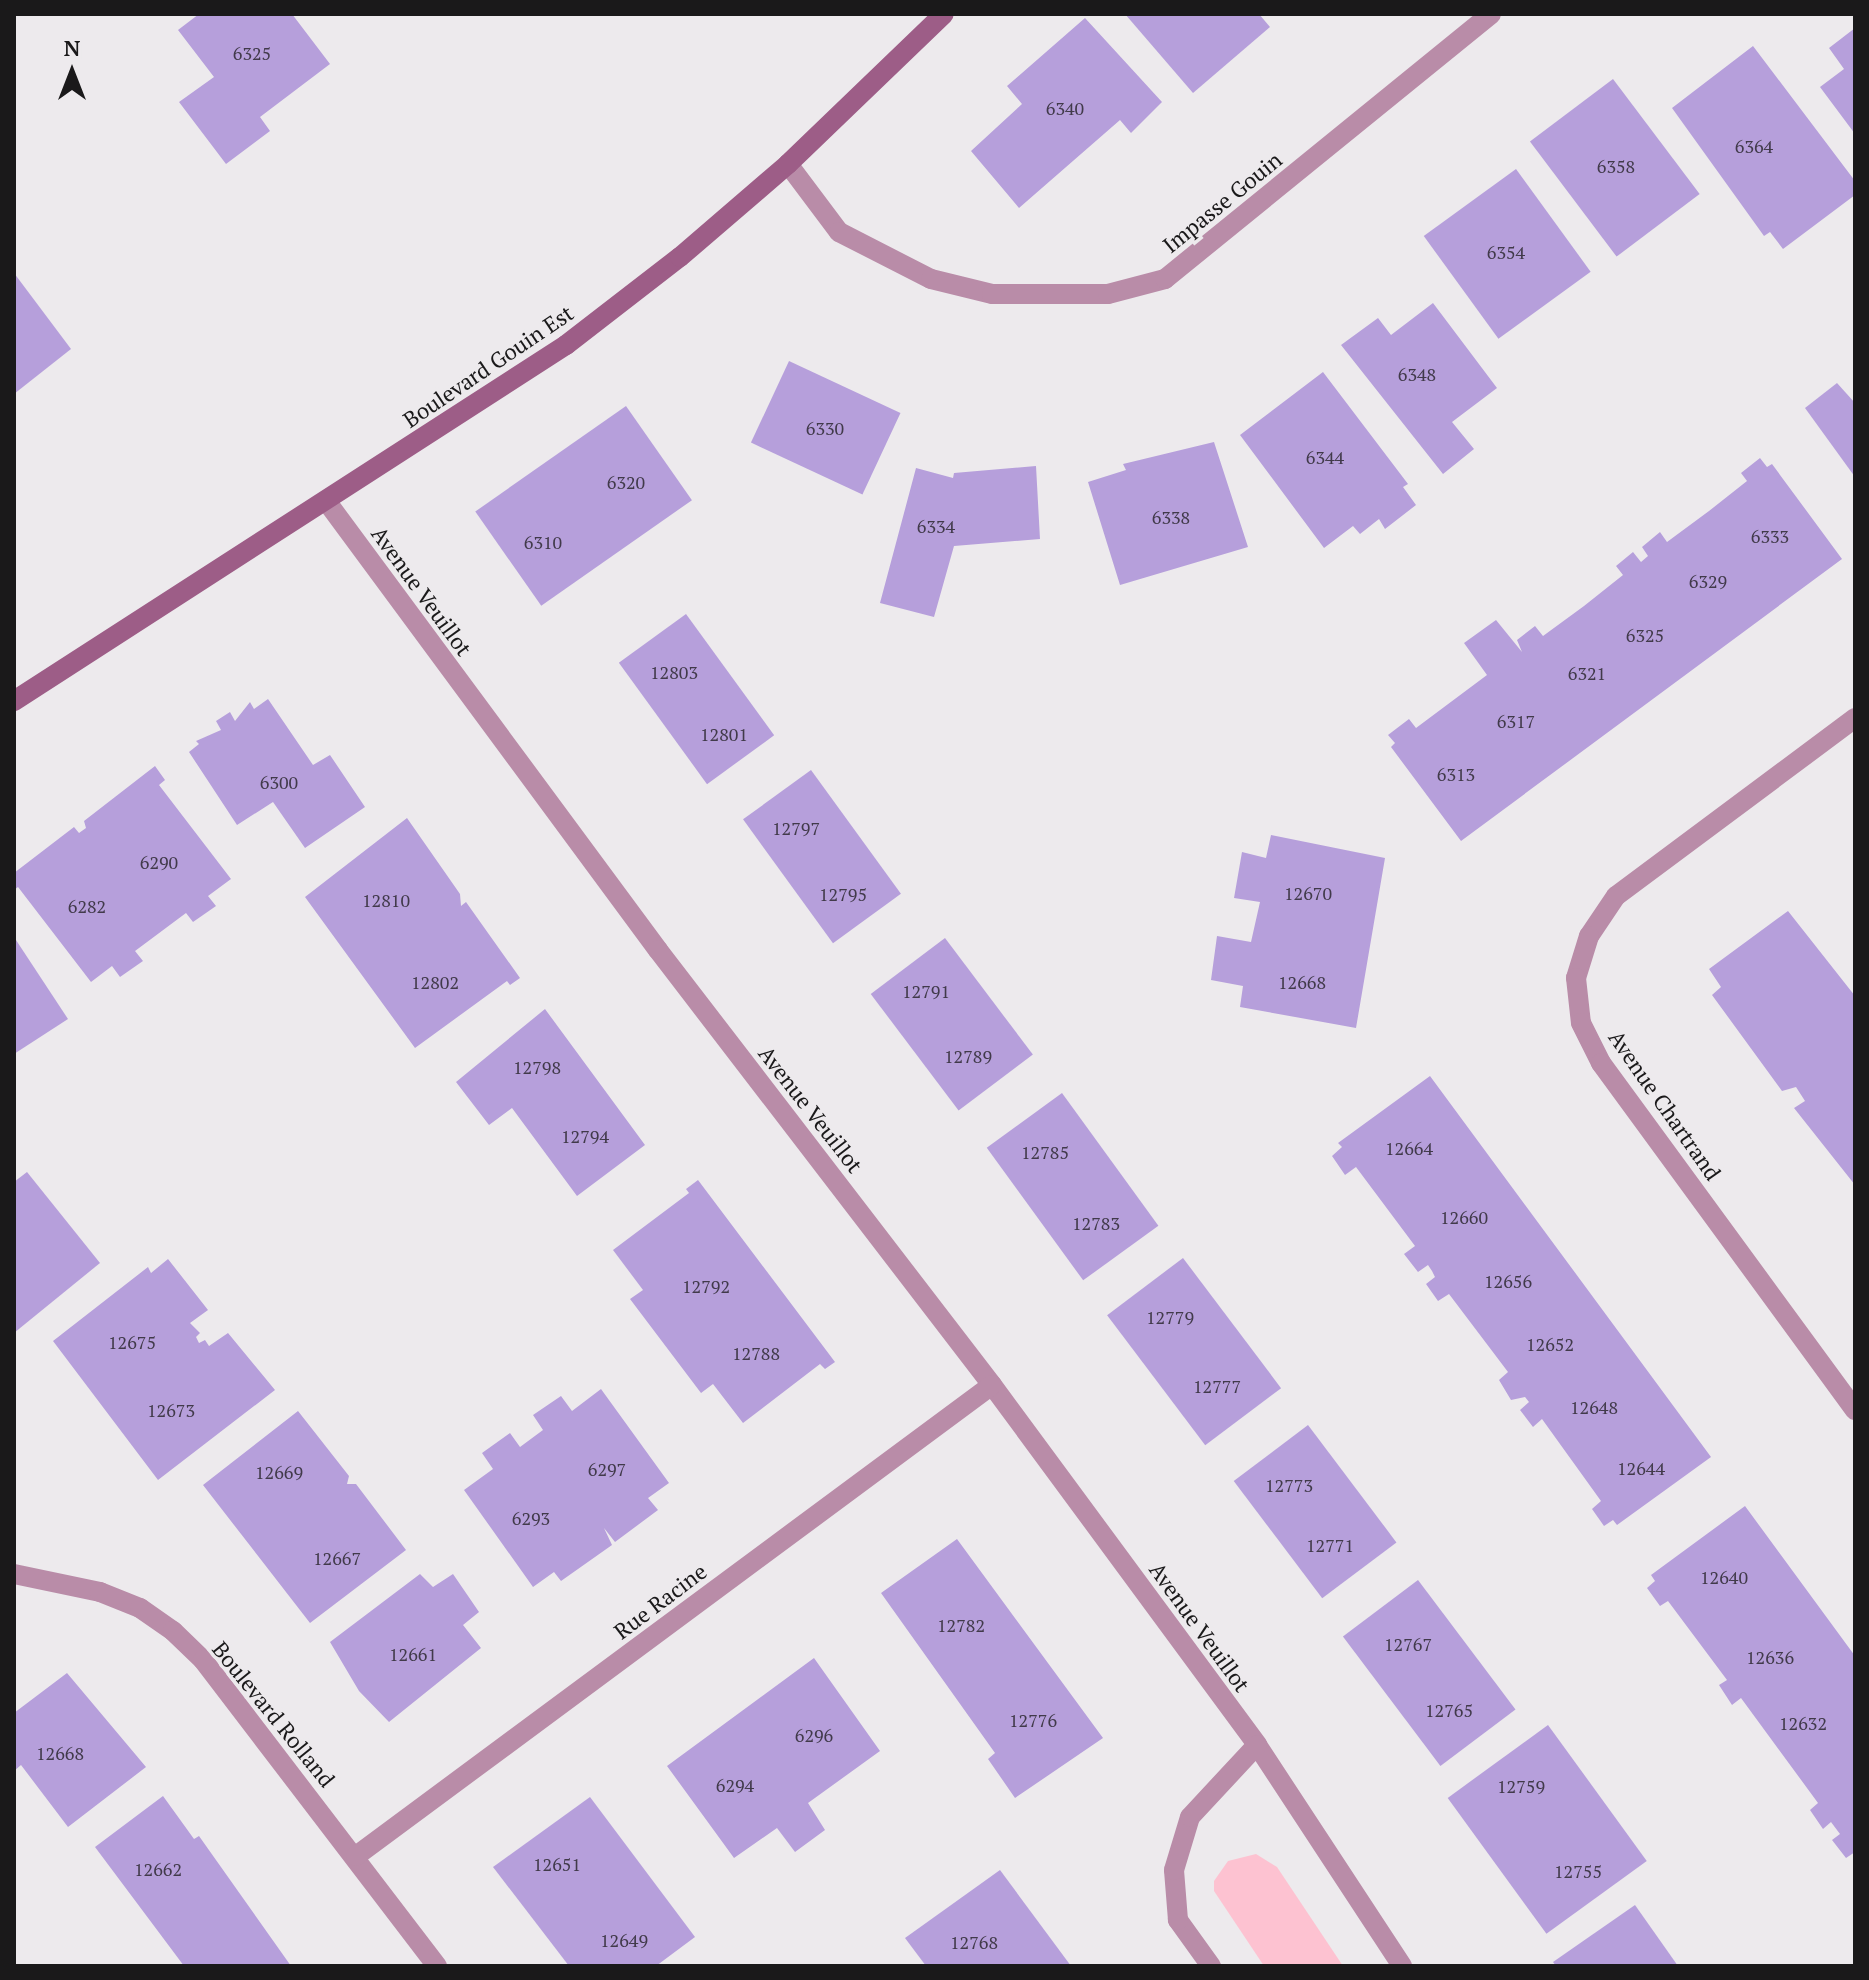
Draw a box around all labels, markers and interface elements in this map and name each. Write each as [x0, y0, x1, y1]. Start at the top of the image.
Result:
north arrow [32, 32, 112, 112]
text: N [64, 33, 80, 62]
house number: 6325 [233, 42, 271, 64]
house number: 6340 [1046, 97, 1084, 119]
house number: 6364 [1735, 135, 1773, 157]
street label: Impasse Gouin [1157, 146, 1287, 258]
house number: 6358 [1597, 155, 1635, 177]
house number: 6354 [1487, 241, 1525, 263]
street label: Boulevard Gouin Est [398, 299, 578, 433]
house number: 6348 [1398, 363, 1436, 385]
house number: 6330 [806, 417, 844, 439]
house number: 6344 [1306, 446, 1344, 468]
house number: 6320 [607, 471, 645, 493]
house number: 6338 [1152, 506, 1190, 528]
house number: 6334 [917, 515, 955, 537]
street label: Avenue Veuillot [366, 521, 478, 661]
house number: 6333 [1751, 525, 1789, 547]
house number: 6310 [524, 531, 562, 553]
house number: 6329 [1689, 570, 1727, 592]
house number: 6325 [1626, 624, 1664, 646]
house number: 12803 [650, 661, 698, 683]
house number: 6321 [1568, 662, 1606, 684]
house number: 6317 [1497, 710, 1535, 732]
house number: 12801 [700, 723, 748, 745]
house number: 6313 [1437, 763, 1475, 785]
house number: 6300 [260, 771, 298, 793]
house number: 12797 [772, 817, 820, 839]
house number: 6290 [140, 851, 178, 873]
house number: 12670 [1284, 882, 1332, 904]
house number: 12795 [819, 883, 867, 905]
house number: 12810 [362, 889, 410, 911]
house number: 6282 [68, 895, 106, 917]
house number: 12802 [411, 971, 459, 993]
house number: 12668 [1278, 971, 1326, 993]
house number: 12791 [902, 980, 950, 1002]
street label: Avenue Chartrand [1603, 1025, 1727, 1185]
street label: Avenue Veuillot [753, 1040, 869, 1178]
house number: 12789 [944, 1045, 992, 1067]
house number: 12798 [513, 1056, 561, 1078]
house number: 12794 [561, 1125, 609, 1147]
house number: 12664 [1385, 1137, 1433, 1159]
house number: 12785 [1021, 1141, 1069, 1163]
house number: 12660 [1440, 1206, 1488, 1228]
house number: 12783 [1072, 1212, 1120, 1234]
house number: 12656 [1484, 1270, 1532, 1292]
house number: 12792 [682, 1275, 730, 1297]
house number: 12779 [1146, 1306, 1194, 1328]
house number: 12675 [108, 1331, 156, 1353]
house number: 12652 [1526, 1333, 1574, 1355]
house number: 12788 [732, 1342, 780, 1364]
house number: 12777 [1193, 1375, 1241, 1397]
house number: 12648 [1570, 1396, 1618, 1418]
house number: 12673 [147, 1399, 195, 1421]
house number: 12644 [1617, 1457, 1665, 1479]
house number: 6297 [588, 1458, 626, 1480]
house number: 12669 [255, 1461, 303, 1483]
house number: 12773 [1265, 1474, 1313, 1496]
house number: 6293 [512, 1507, 550, 1529]
house number: 12771 [1306, 1534, 1354, 1556]
house number: 12667 [313, 1547, 361, 1569]
street label: Avenue Veuillot [1144, 1557, 1256, 1697]
street label: Rue Racine [608, 1558, 712, 1644]
house number: 12640 [1700, 1566, 1748, 1588]
house number: 12782 [937, 1614, 985, 1636]
house number: 12767 [1384, 1633, 1432, 1655]
street label: Boulevard Rolland [207, 1636, 341, 1792]
house number: 12661 [389, 1643, 437, 1665]
house number: 12636 [1746, 1646, 1794, 1668]
house number: 12765 [1425, 1699, 1473, 1721]
house number: 12776 [1009, 1709, 1057, 1731]
house number: 12632 [1779, 1712, 1827, 1734]
house number: 6296 [795, 1724, 833, 1746]
house number: 12668 [36, 1742, 84, 1764]
house number: 6294 [716, 1774, 754, 1796]
house number: 12759 [1497, 1775, 1545, 1797]
house number: 12651 [533, 1853, 581, 1875]
house number: 12662 [134, 1858, 182, 1880]
house number: 12755 [1554, 1860, 1602, 1882]
house number: 12649 [600, 1929, 648, 1951]
house number: 12768 [950, 1931, 998, 1953]

